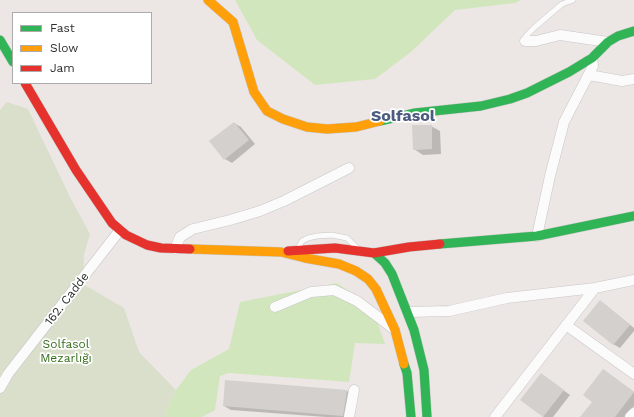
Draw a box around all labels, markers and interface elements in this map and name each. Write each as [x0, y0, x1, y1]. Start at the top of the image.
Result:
legend [12, 12, 152, 84]
text: Fast [50, 21, 75, 35]
text: Slow [50, 41, 78, 55]
text: Jam [50, 61, 75, 75]
district label: Solfasol [371, 106, 435, 126]
street label: 162. Cadde [42, 270, 92, 328]
park label: Solfasol Mezarlığı [40, 337, 92, 365]

